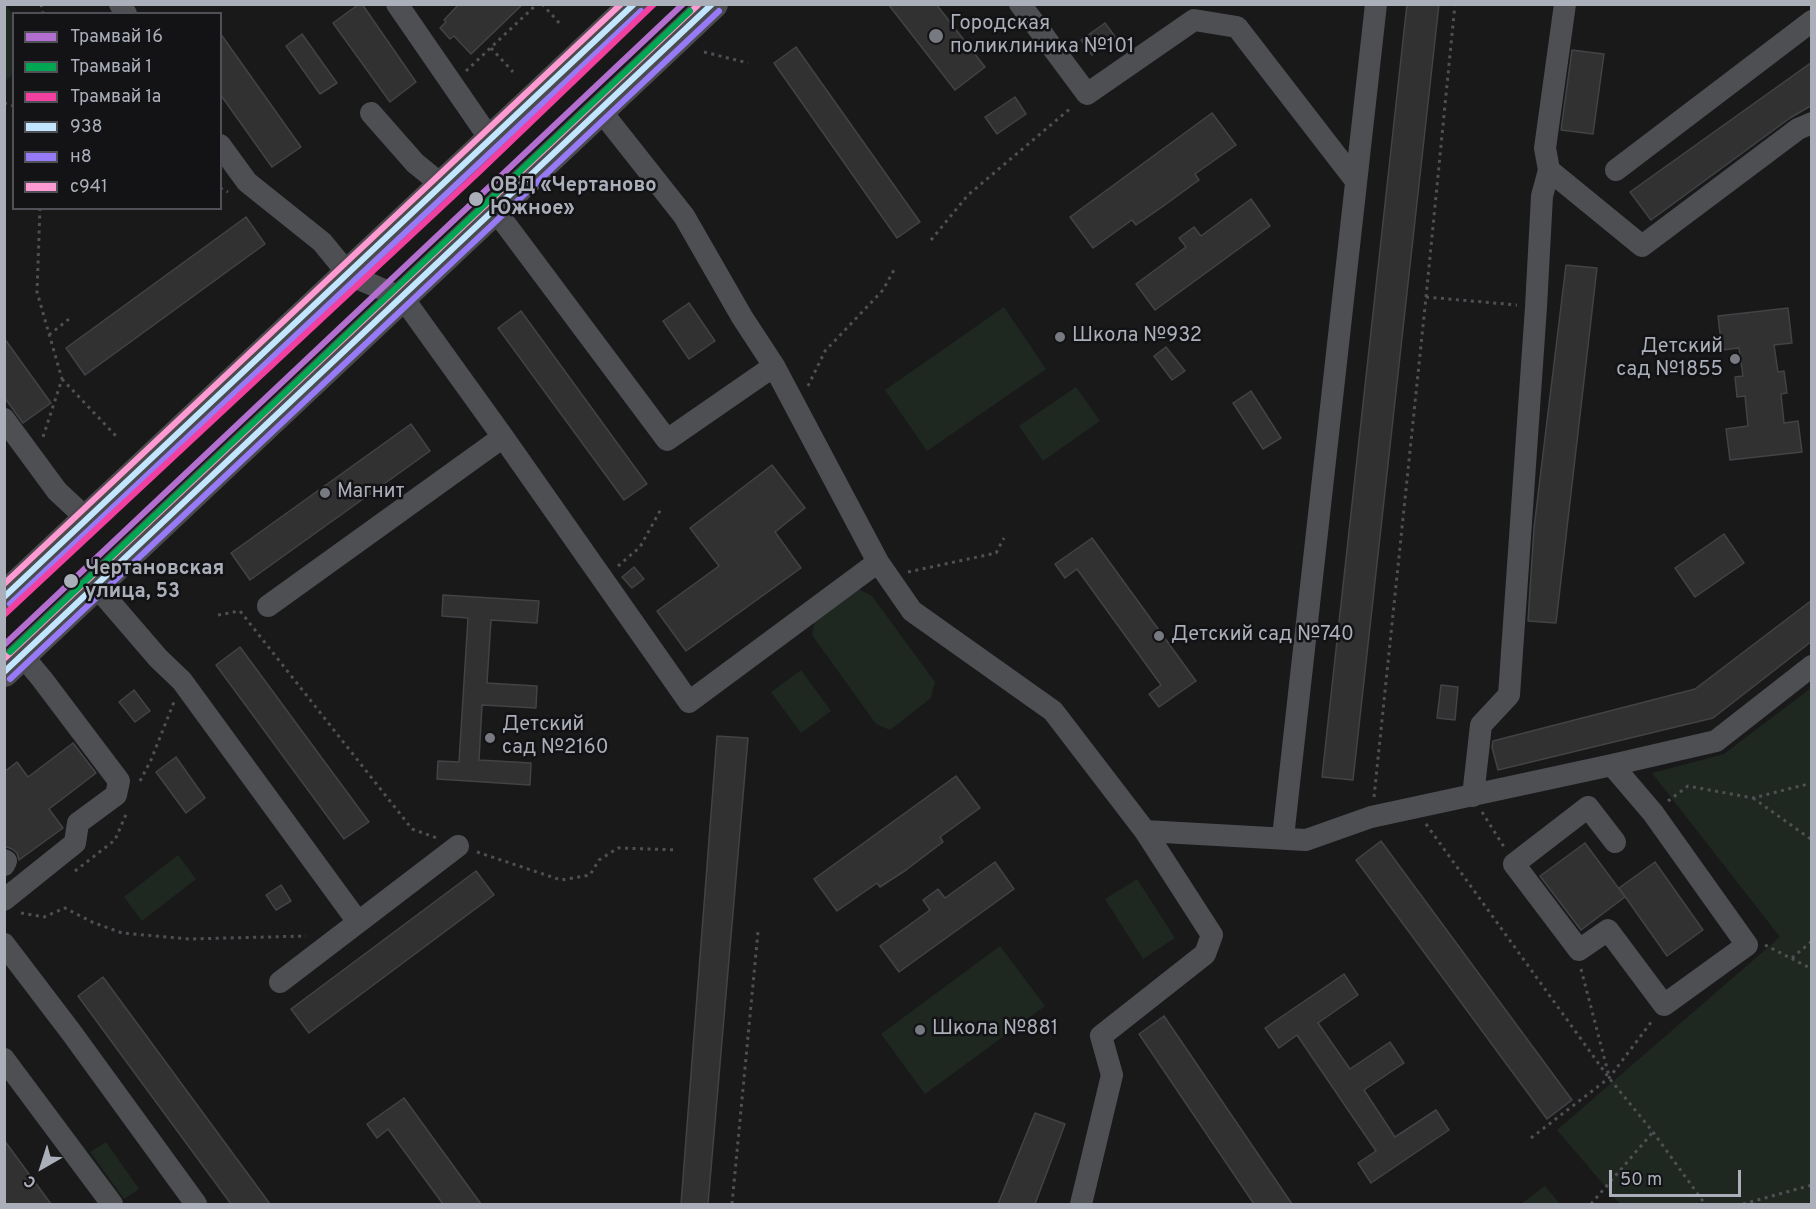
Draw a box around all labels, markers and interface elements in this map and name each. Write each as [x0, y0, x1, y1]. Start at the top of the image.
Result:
legend [12, 12, 222, 210]
place label: Городская поликлиника №101 [950, 13, 1134, 60]
text: Трамвай 16 [70, 26, 163, 49]
marker: Городская поликлиника №101 [927, 27, 945, 45]
text: Трамвай 1 [70, 56, 152, 79]
text: Трамвай 1а [70, 86, 161, 109]
text: 938 [70, 116, 103, 139]
text: н8 [70, 146, 92, 169]
place label: ОВД «Чертаново Южное» [490, 175, 657, 222]
text: с941 [70, 176, 108, 199]
marker: ОВД «Чертаново Южное» [467, 190, 485, 208]
place label: Школа №932 [1072, 325, 1202, 349]
marker: Школа №932 [1053, 330, 1067, 344]
place label: Детский сад №1855 [1616, 336, 1723, 383]
marker: Детский сад №1855 [1728, 352, 1742, 366]
place label: Магнит [337, 481, 405, 505]
marker: Магнит [318, 486, 332, 500]
place label: Чертановская улица, 53 [85, 558, 224, 605]
marker: Чертановская улица, 53 [62, 572, 80, 590]
place label: Детский сад №740 [1171, 624, 1354, 648]
marker: Детский сад №740 [1152, 629, 1166, 643]
place label: Детский сад №2160 [502, 714, 609, 761]
marker: Детский сад №2160 [483, 731, 497, 745]
place label: Школа №881 [932, 1018, 1058, 1042]
marker: Школа №881 [913, 1023, 927, 1037]
north arrow [12, 1137, 72, 1197]
scale bar [1612, 1158, 1744, 1196]
text: 50 m [1620, 1169, 1662, 1192]
text: С [20, 1170, 41, 1192]

